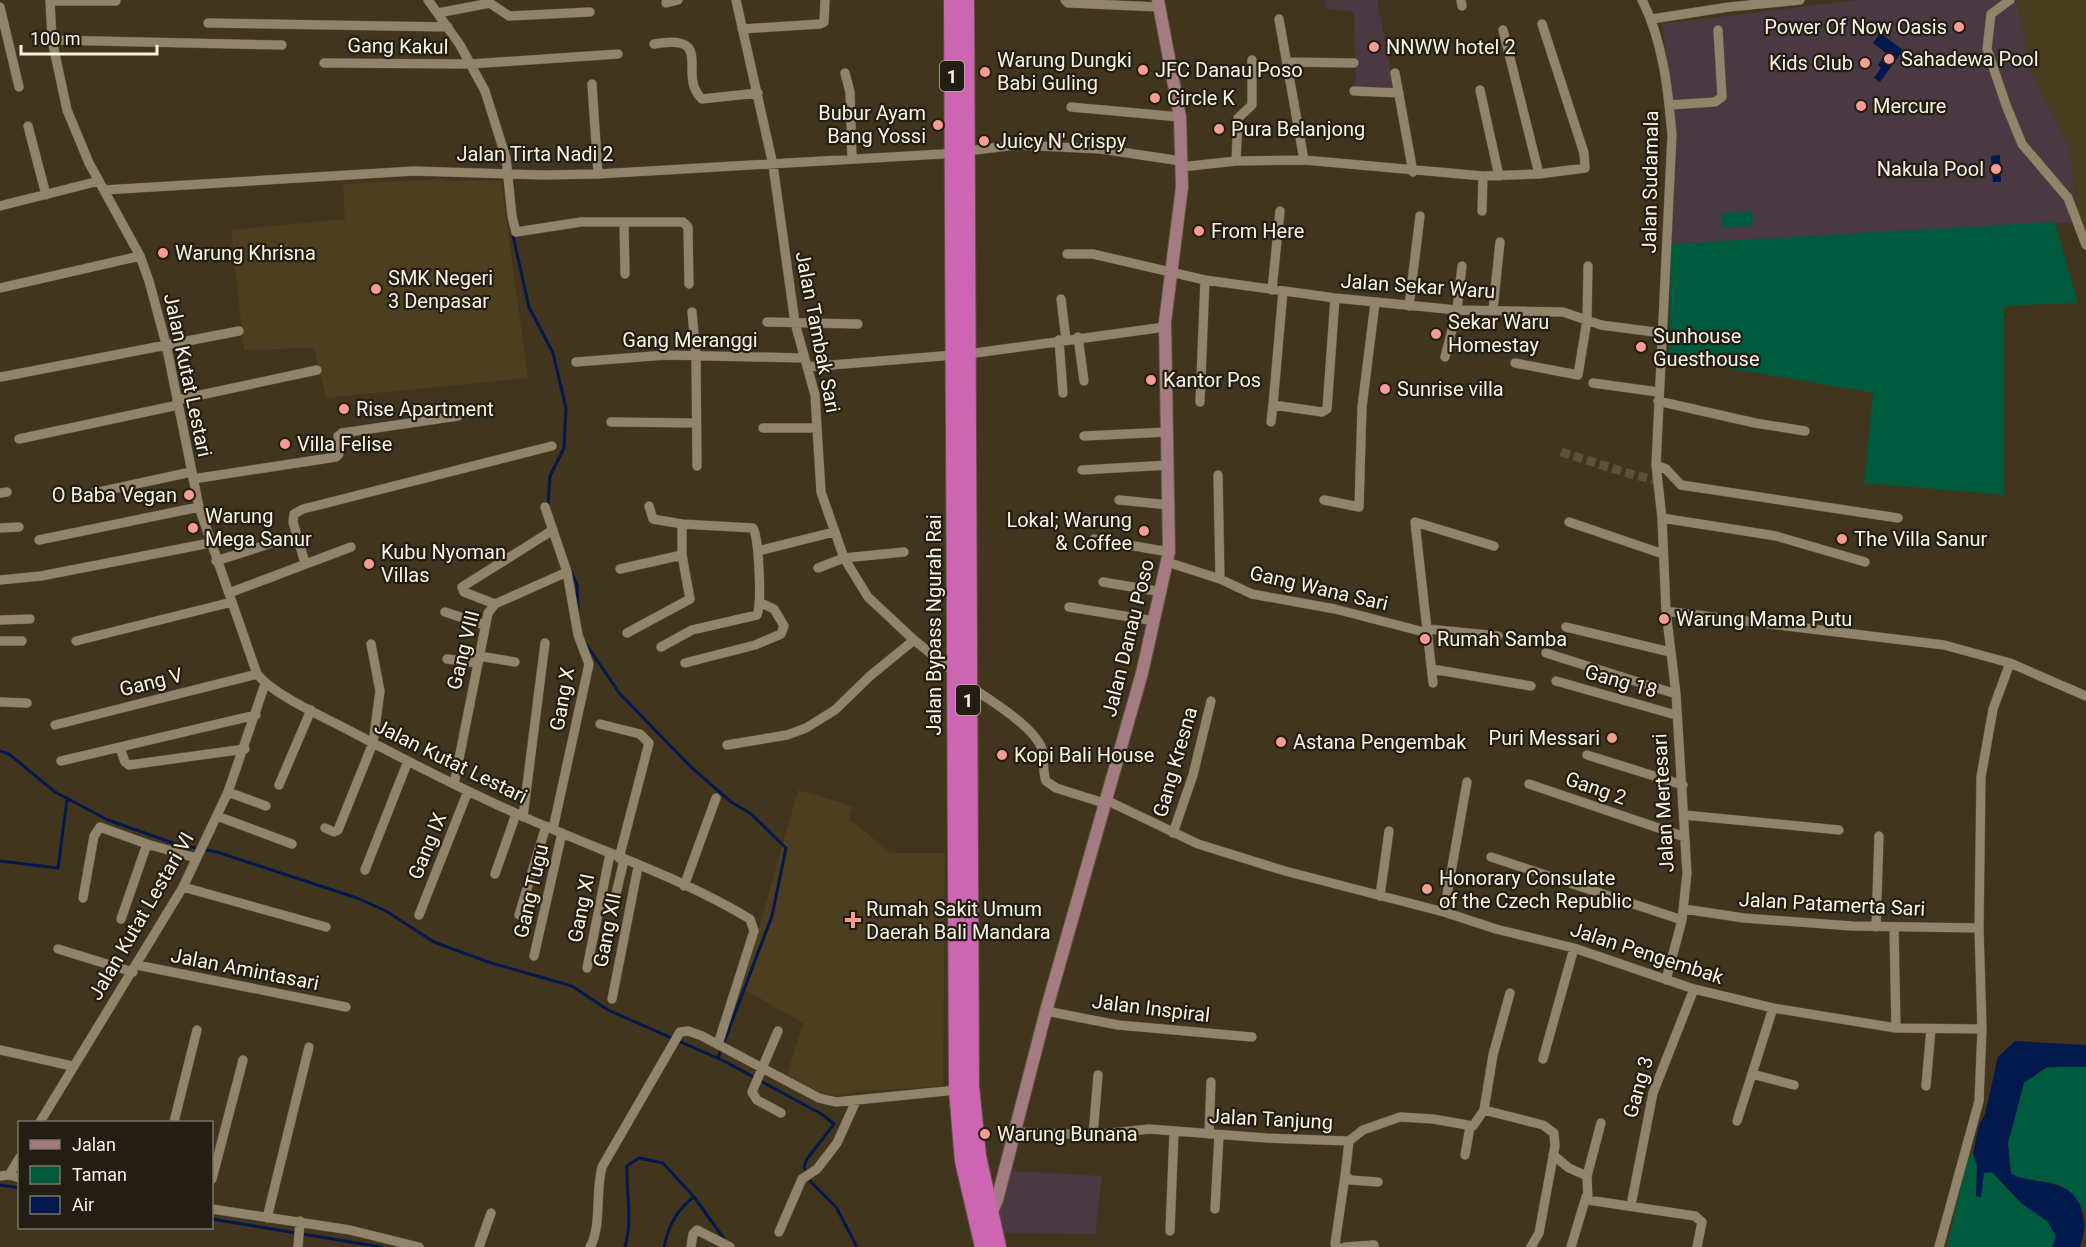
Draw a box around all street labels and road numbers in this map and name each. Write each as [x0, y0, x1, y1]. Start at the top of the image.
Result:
street label: Gang Kakul [347, 33, 449, 59]
road number: 1 [940, 61, 964, 91]
street label: Jalan Sudamala [1637, 110, 1663, 254]
street label: Jalan Tirta Nadi 2 [456, 142, 614, 166]
street label: Jalan Tambak Sari [791, 249, 845, 415]
street label: Jalan Sekar Waru [1340, 269, 1496, 303]
street label: Jalan Kutat Lestari [159, 291, 217, 459]
street label: Gang Meranggi [622, 328, 758, 352]
street label: Jalan Bypass Ngurah Rai [922, 514, 946, 736]
street label: Jalan Danau Poso [1097, 557, 1159, 719]
street label: Gang Wana Sari [1247, 560, 1391, 616]
street label: Gang VIII [442, 608, 484, 692]
street label: Gang 18 [1582, 659, 1660, 703]
street label: Gang V [117, 662, 185, 701]
street label: Gang X [545, 665, 579, 733]
road number: 1 [956, 685, 980, 715]
street label: Gang Kresna [1148, 704, 1202, 820]
street label: Jalan Kutat Lestari [371, 714, 531, 808]
street label: Jalan Mertesari [1647, 733, 1679, 873]
street label: Gang 2 [1562, 766, 1630, 810]
street label: Gang IX [403, 809, 451, 883]
street label: Jalan Kutat Lestari VI [83, 828, 199, 1004]
street label: Gang Tugu [509, 842, 553, 940]
street label: Gang XI [563, 871, 599, 945]
street label: Jalan Patamerta Sari [1738, 887, 1926, 921]
street label: Gang XII [588, 891, 626, 969]
street label: Jalan Pengembak [1567, 917, 1727, 989]
street label: Jalan Amintasari [169, 943, 321, 995]
street label: Jalan Inspiral [1091, 989, 1211, 1027]
street label: Gang 3 [1618, 1053, 1658, 1121]
street label: Jalan Tanjung [1208, 1104, 1334, 1134]

